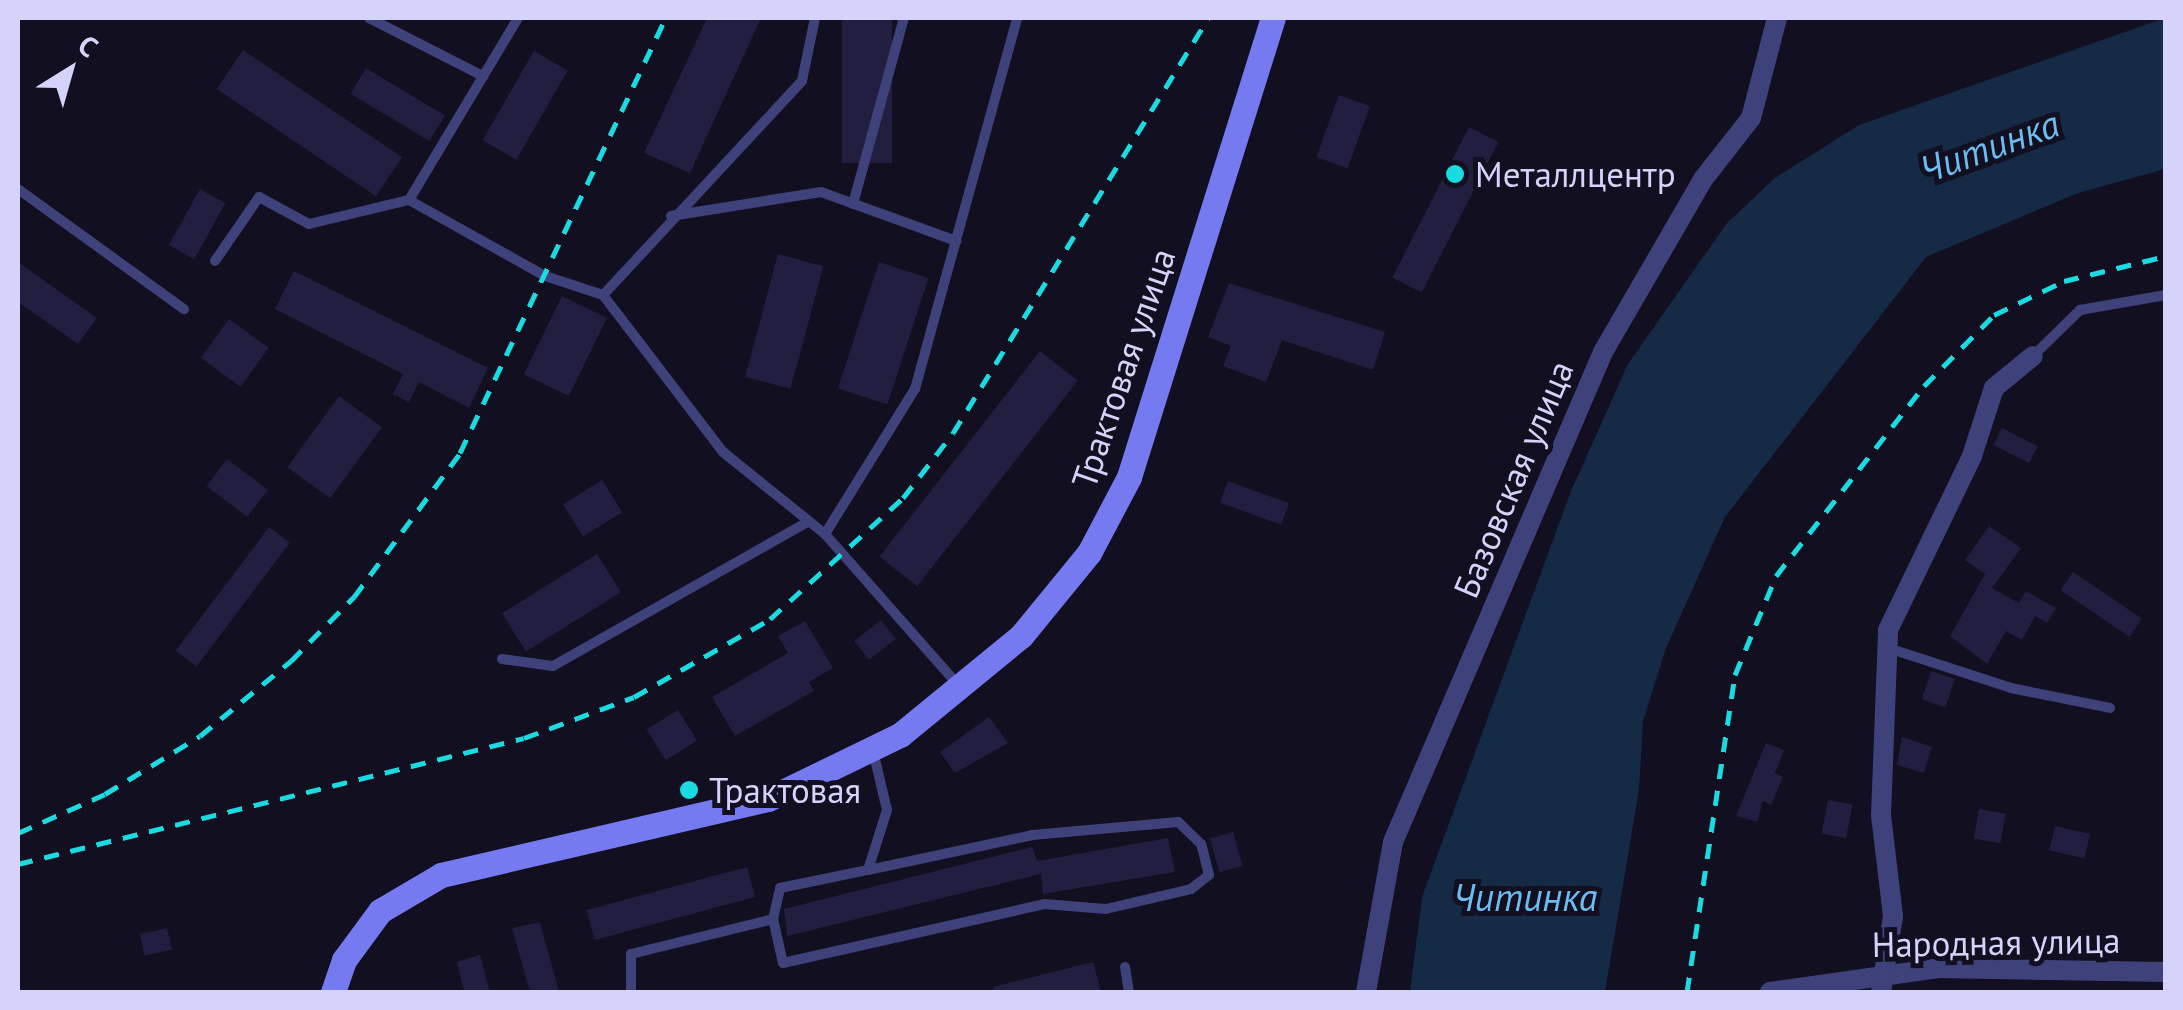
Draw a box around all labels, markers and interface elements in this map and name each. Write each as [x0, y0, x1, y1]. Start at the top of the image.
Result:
north arrow [20, 20, 120, 120]
text: С [71, 26, 106, 65]
water label: Читинка [1913, 100, 2065, 192]
place label: Металлцентр [1475, 153, 1676, 195]
marker: Металлцентр [1444, 163, 1466, 185]
street label: Трактовая улица [1062, 243, 1184, 493]
street label: Базовская улица [1444, 354, 1582, 604]
place label: Трактовая [709, 769, 861, 811]
marker: Трактовая [678, 779, 700, 801]
water label: Читинка [1453, 874, 1597, 920]
street label: Народная улица [1871, 919, 2121, 965]

